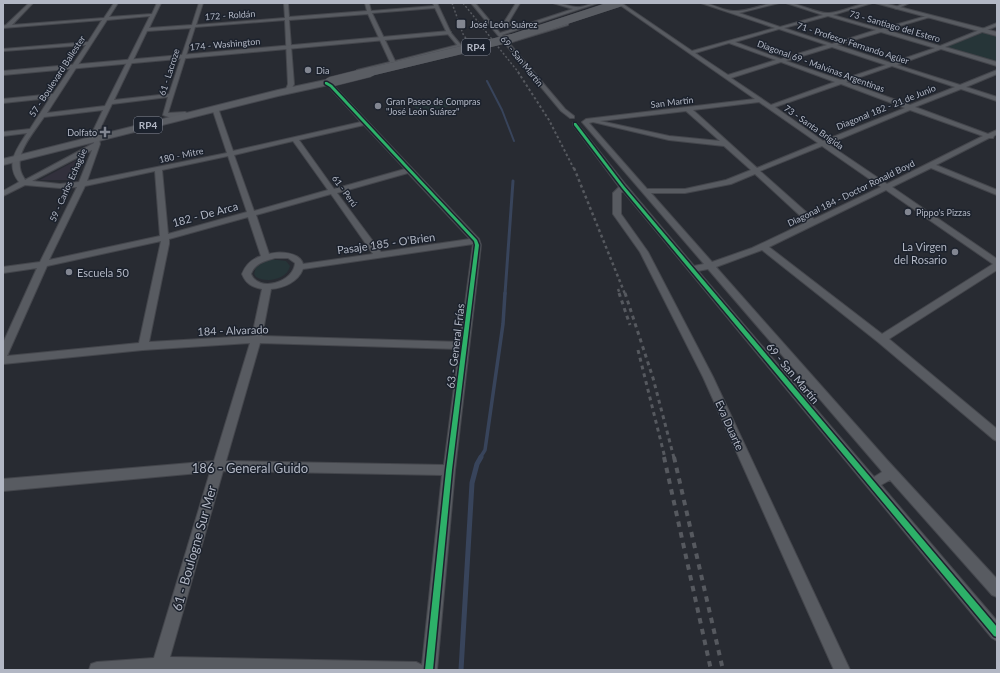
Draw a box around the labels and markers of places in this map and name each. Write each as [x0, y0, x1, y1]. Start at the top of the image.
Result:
marker: José León Suárez [455, 18, 467, 30]
place label: José León Suárez [470, 19, 537, 30]
marker: Dia [303, 65, 313, 75]
place label: Dia [316, 65, 329, 76]
place label: Gran Paseo de Compras "José León Suárez" [386, 96, 481, 117]
marker: Gran Paseo de Compras "José León Suárez" [373, 101, 383, 111]
place label: Dolfato [67, 127, 97, 138]
marker: Dolfato [100, 127, 110, 137]
marker: Pippo's Pizzas [903, 207, 913, 217]
place label: Pippo's Pizzas [916, 207, 971, 218]
place label: La Virgen del Rosario [894, 240, 947, 266]
marker: La Virgen del Rosario [950, 247, 960, 257]
place label: Escuela 50 [77, 266, 129, 279]
marker: Escuela 50 [64, 267, 74, 277]

